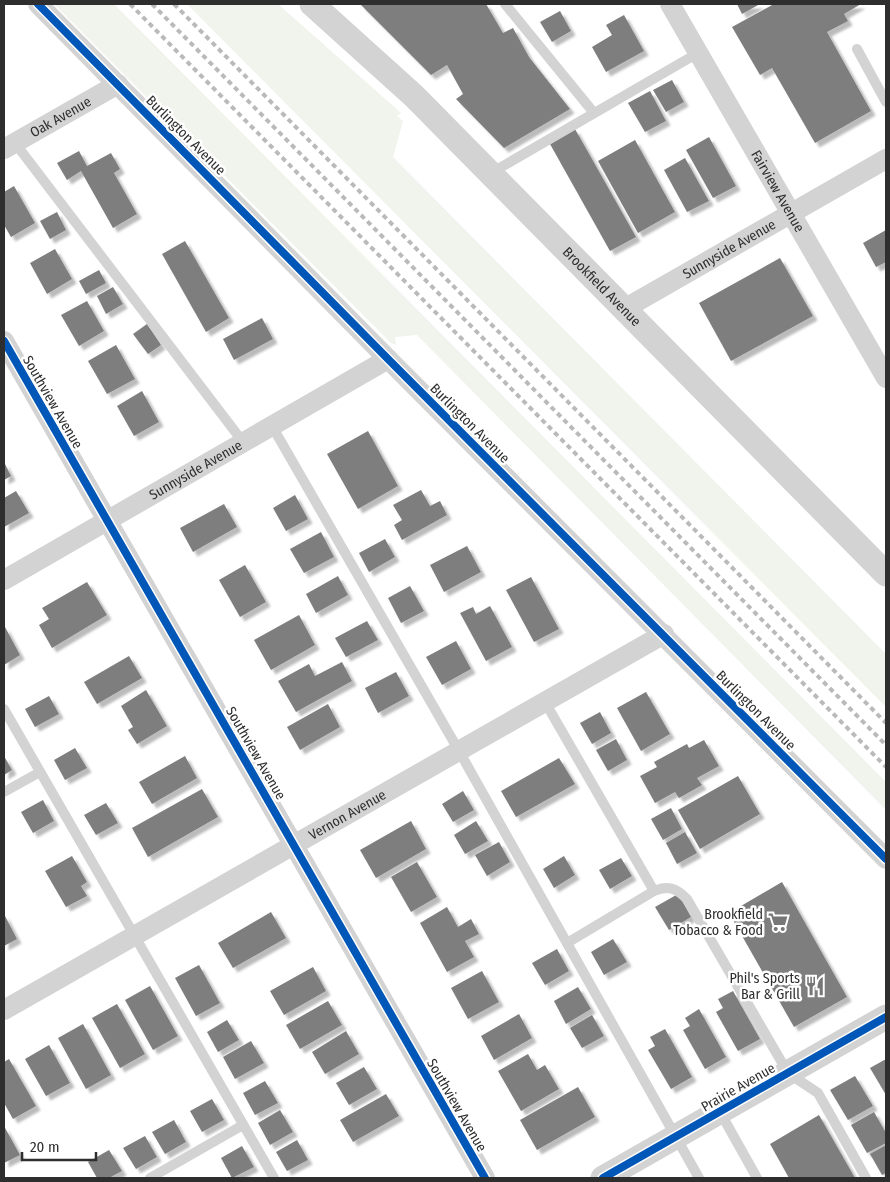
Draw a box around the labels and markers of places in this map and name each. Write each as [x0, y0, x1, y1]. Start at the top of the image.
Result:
place label: Brookfield Tobacco & Food [673, 906, 763, 939]
supermarket icon: Brookfield Tobacco & Food [767, 911, 789, 933]
place label: Phil's Sports Bar & Grill [729, 970, 800, 1003]
restaurant icon: Phil's Sports Bar & Grill [804, 975, 826, 997]

